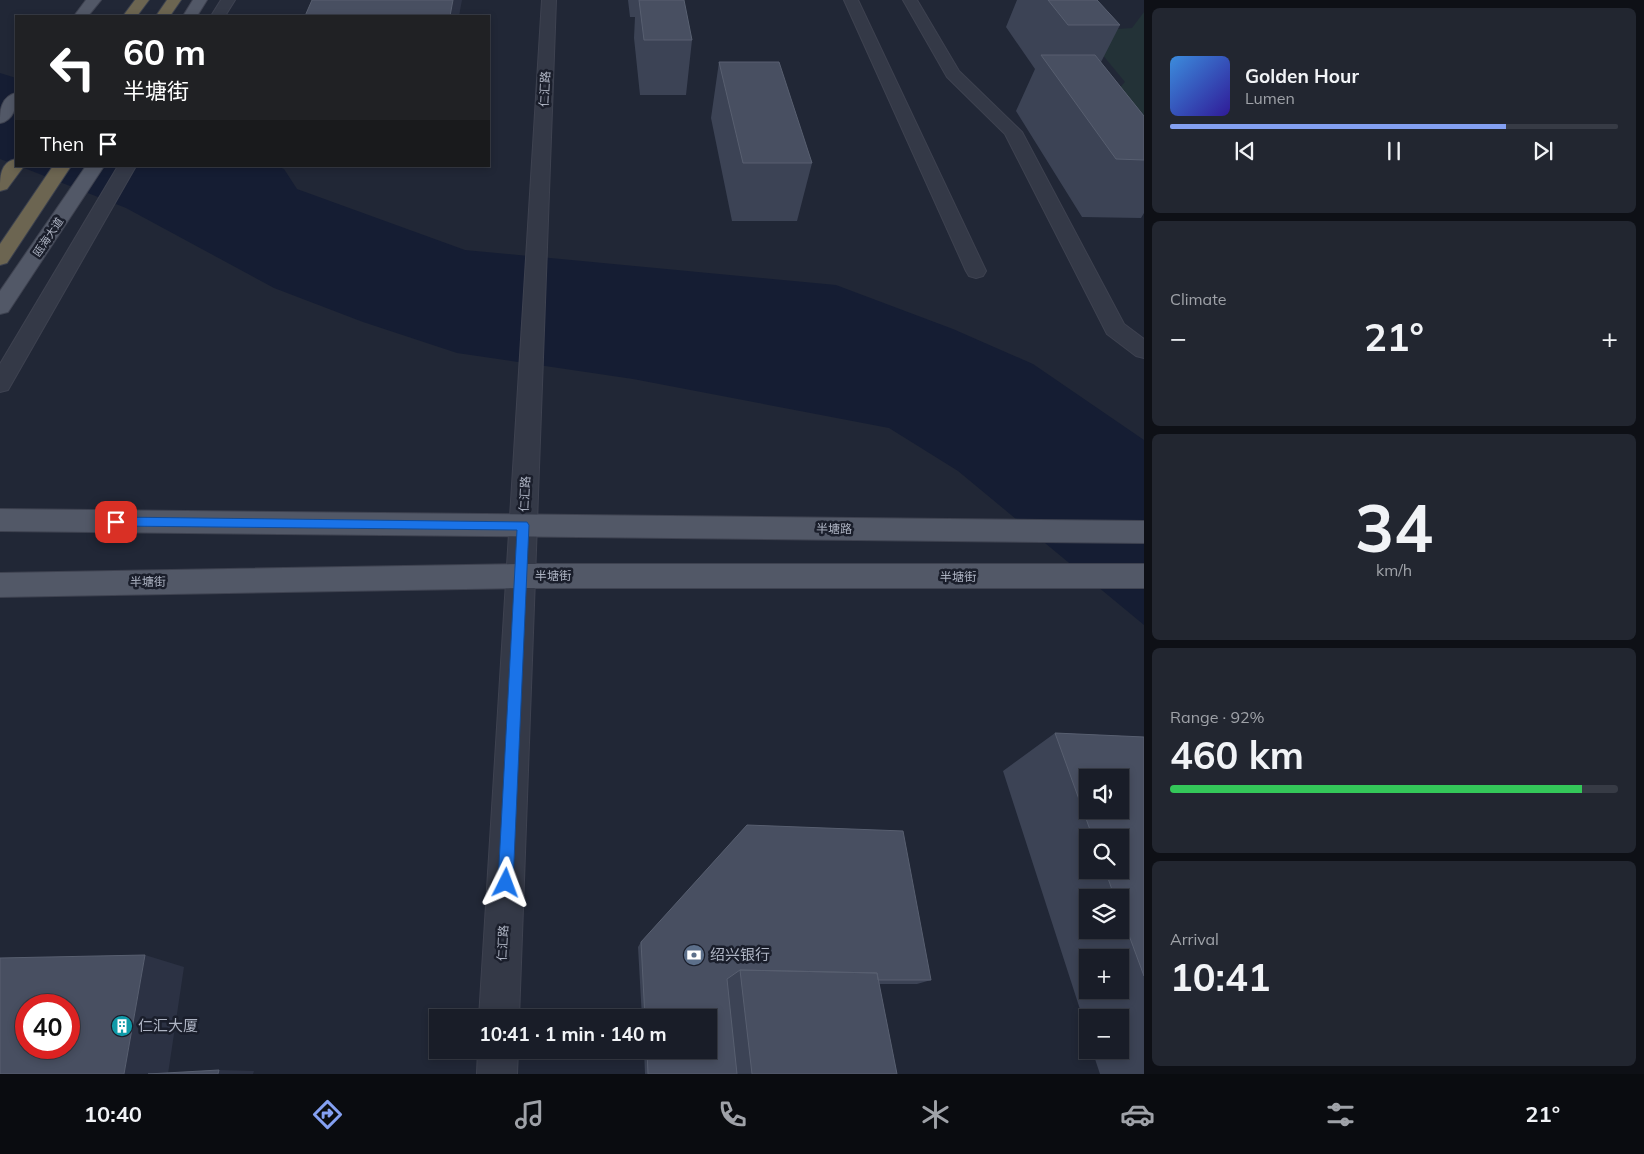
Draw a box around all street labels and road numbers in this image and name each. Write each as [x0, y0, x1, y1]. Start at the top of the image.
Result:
street label: 仁汇路 [536, 71, 553, 107]
street label: 瓯海大道 [30, 215, 66, 259]
street label: 仁汇路 [516, 476, 533, 512]
street label: 半塘路 [816, 521, 852, 536]
street label: 半塘街 [535, 568, 571, 583]
street label: 半塘街 [940, 569, 976, 584]
street label: 半塘街 [130, 574, 166, 589]
street label: 仁汇路 [494, 925, 511, 961]

